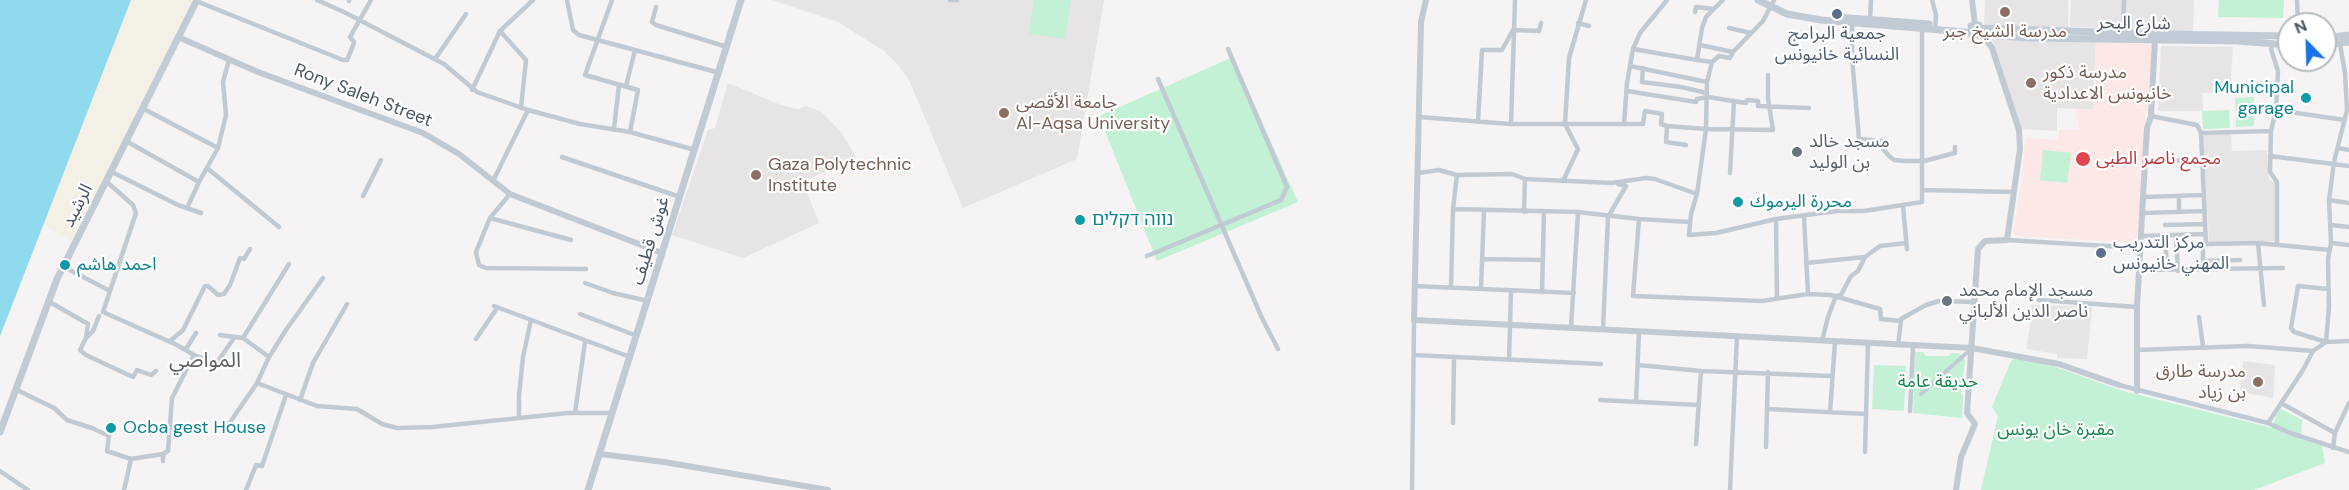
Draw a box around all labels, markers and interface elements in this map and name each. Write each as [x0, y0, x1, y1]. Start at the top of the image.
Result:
marker: مدرسة الشيخ جبر [1998, 5, 2012, 19]
marker: جمعية البرامج النسائية خانيونس [1830, 7, 1844, 21]
north arrow [2277, 12, 2337, 72]
street label: شارع البحر [2097, 13, 2171, 35]
text: N [2291, 15, 2310, 39]
place label: مدرسة الشيخ جبر [1943, 21, 2067, 43]
place label: جمعية البرامج النسائية خانيونس [1775, 23, 1899, 66]
street label: Rony Saleh Street [291, 60, 435, 132]
place label: مدرسة ذكور خانيونس الاعدادية [2043, 62, 2172, 104]
marker: مدرسة ذكور خانيونس الاعدادية [2024, 76, 2038, 90]
place label: Municipal garage [2214, 77, 2294, 119]
marker: Municipal garage [2299, 91, 2313, 105]
place label: جامعة الأقصى Al-Aqsa University [1016, 92, 1170, 134]
marker: جامعة الأقصى Al-Aqsa University [997, 106, 1011, 120]
place label: مسجد خالد بن الوليد [1809, 131, 1890, 174]
marker: مسجد خالد بن الوليد [1790, 145, 1804, 159]
place label: مجمع ناصر الطبى [2096, 148, 2221, 170]
marker: مجمع ناصر الطبى [2074, 150, 2092, 168]
place label: Gaza Polytechnic Institute [768, 154, 911, 196]
marker: Gaza Polytechnic Institute [749, 168, 763, 182]
street label: الرشيد [58, 181, 98, 231]
place label: محررة اليرموك [1750, 191, 1852, 213]
street label: غوش قطيف [627, 194, 675, 288]
marker: محررة اليرموك [1731, 195, 1745, 209]
place label: נווה דקלים [1092, 209, 1173, 231]
marker: נווה דקלים [1073, 213, 1087, 227]
place label: مركز التدريب المهني خانيونس [2113, 232, 2229, 274]
marker: مركز التدريب المهني خانيونس [2094, 246, 2108, 260]
place label: احمد هاشم [77, 254, 156, 276]
marker: احمد هاشم [58, 258, 72, 272]
place label: مسجد الإمام محمد ناصر الدين الألباني [1959, 280, 2093, 322]
marker: مسجد الإمام محمد ناصر الدين الألباني [1940, 294, 1954, 308]
district label: المواصي [169, 348, 241, 374]
place label: مدرسة طارق بن زياد [2156, 361, 2246, 404]
park label: حديقة عامة [1898, 371, 1978, 393]
marker: مدرسة طارق بن زياد [2251, 375, 2265, 389]
place label: Ocba gest House [123, 417, 266, 439]
park label: مقبرة خان يونس [1997, 419, 2115, 441]
marker: Ocba gest House [104, 421, 118, 435]

